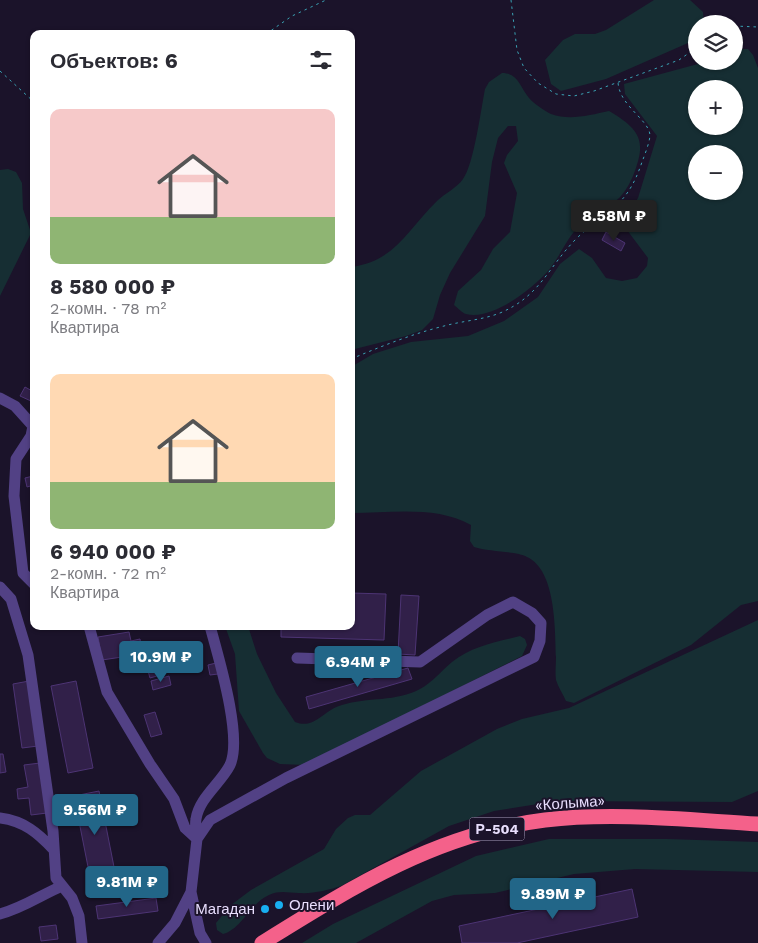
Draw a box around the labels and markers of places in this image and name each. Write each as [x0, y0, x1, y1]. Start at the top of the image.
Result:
pin: 8.58M ₽ [568, 200, 660, 242]
pin: 10.9M ₽ [115, 640, 207, 683]
pin: 6.94M ₽ [312, 646, 404, 688]
pin: 9.56M ₽ [49, 794, 141, 836]
pin: 9.81M ₽ [81, 866, 173, 908]
pin: 9.89M ₽ [507, 878, 599, 920]
place label: Олени [289, 896, 334, 914]
marker: Олени [273, 899, 285, 911]
place label: Магадан [195, 900, 255, 918]
marker: Магадан [259, 903, 271, 915]

